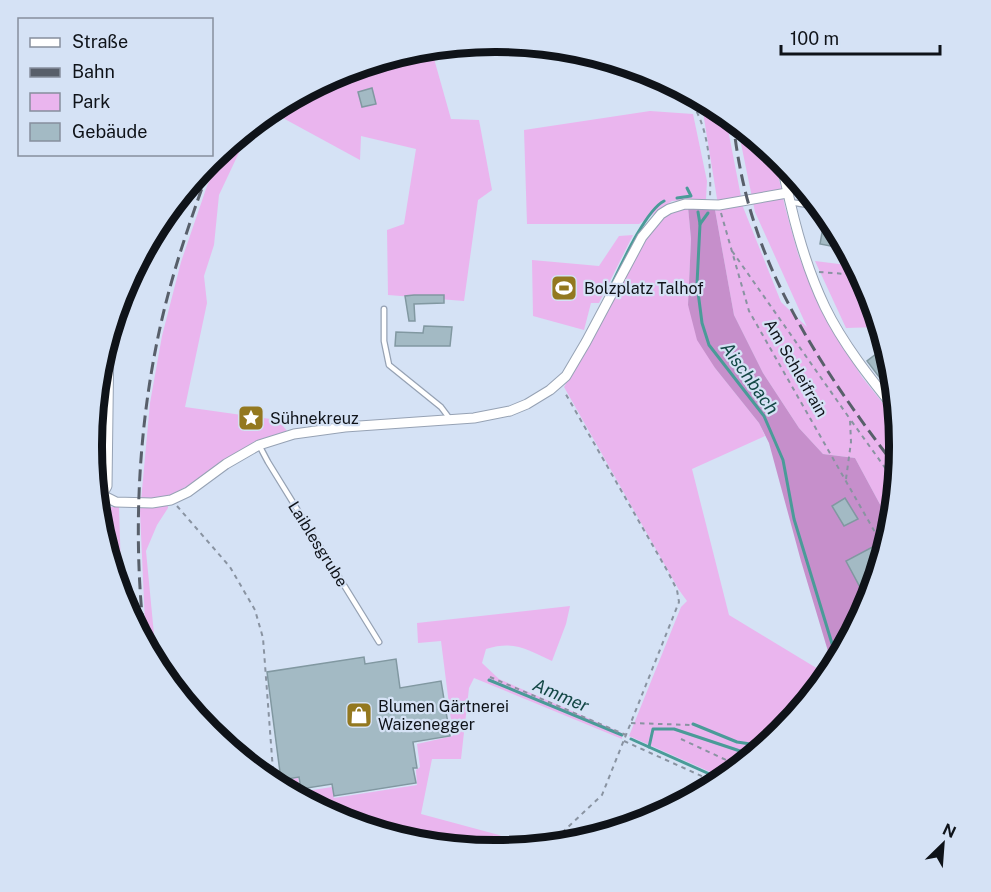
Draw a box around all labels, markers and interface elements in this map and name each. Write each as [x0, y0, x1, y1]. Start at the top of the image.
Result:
legend [18, 18, 213, 156]
scale bar [781, 18, 940, 56]
text: 100 m [790, 28, 839, 49]
text: Straße [72, 31, 128, 52]
text: Bahn [72, 61, 115, 82]
text: Park [72, 91, 110, 112]
text: Gebäude [72, 121, 147, 142]
sports icon: Bolzplatz Talhof [549, 273, 579, 303]
place label: Bolzplatz Talhof [584, 279, 704, 298]
street label: Am Schleifrain [760, 316, 832, 420]
water label: Aischbach [717, 338, 783, 418]
place icon: Sühnekreuz [236, 403, 266, 433]
place label: Sühnekreuz [270, 409, 359, 428]
street label: Laiblesgrube [284, 498, 352, 590]
water label: Ammer [530, 674, 592, 716]
place label: Blumen Gärtnerei Waizenegger [378, 697, 509, 734]
shop icon: Blumen Gärtnerei Waizenegger [344, 700, 374, 730]
north arrow [913, 814, 973, 874]
text: N [939, 820, 959, 842]

